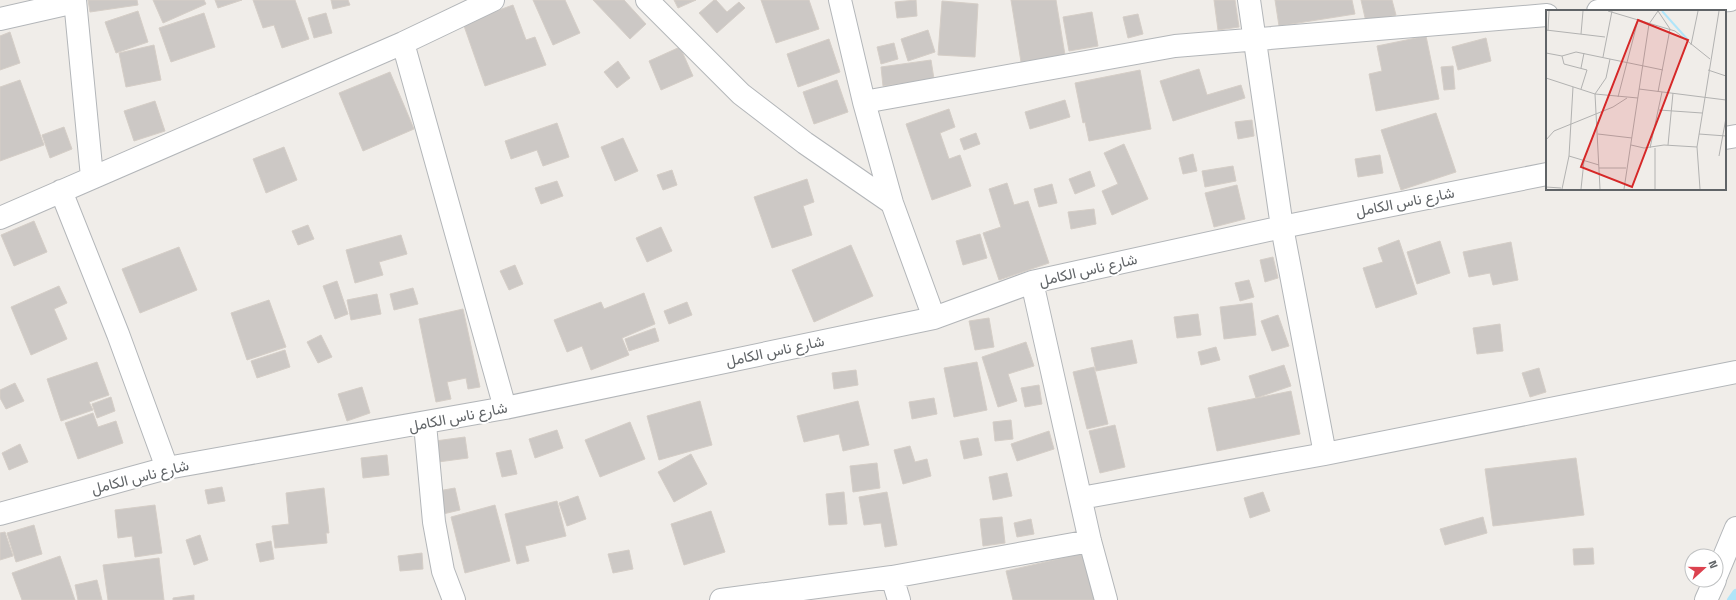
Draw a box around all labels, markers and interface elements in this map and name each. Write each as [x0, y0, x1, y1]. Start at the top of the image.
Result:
inset map [1546, 10, 1726, 190]
street label: شارع ناس الكامل [1354, 181, 1456, 222]
street label: شارع ناس الكامل [1037, 247, 1139, 292]
street label: شارع ناس الكامل [724, 329, 826, 372]
street label: شارع ناس الكامل [407, 396, 509, 437]
street label: شارع ناس الكامل [89, 453, 191, 500]
north arrow [1684, 548, 1724, 588]
text: N [1705, 558, 1722, 571]

